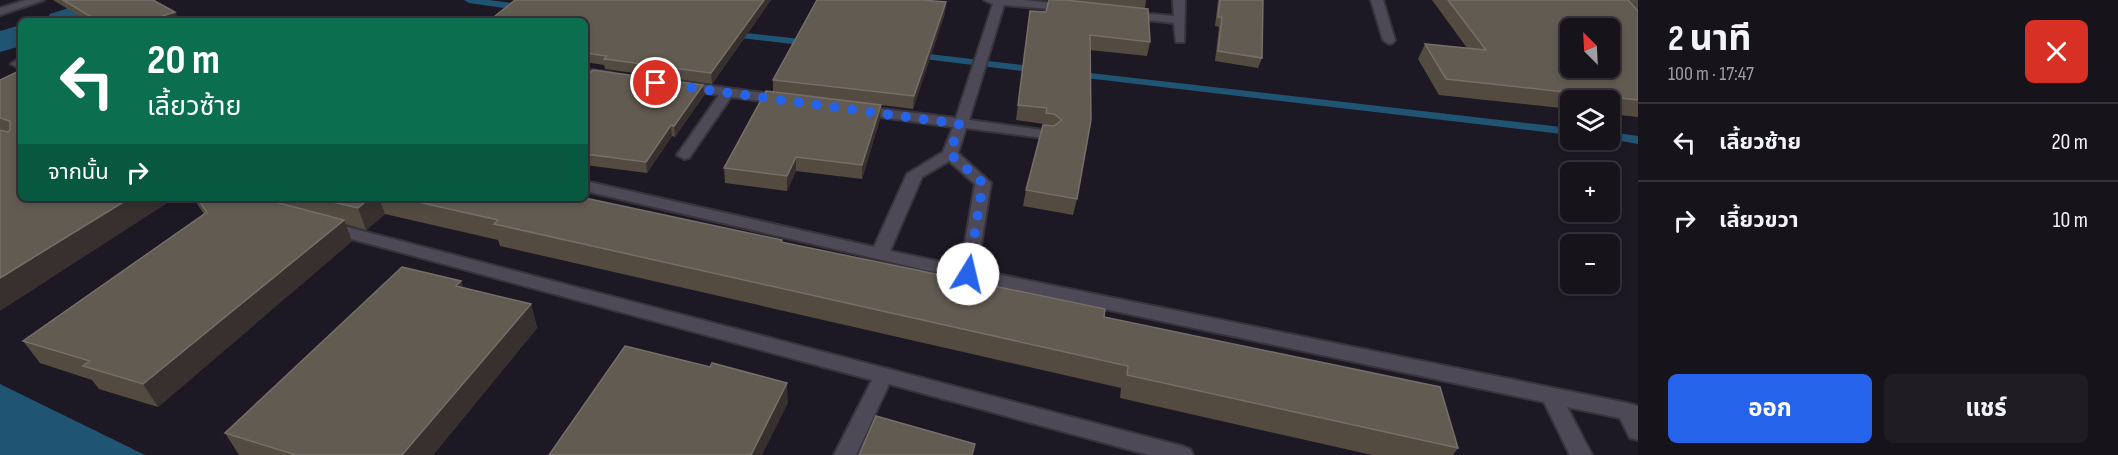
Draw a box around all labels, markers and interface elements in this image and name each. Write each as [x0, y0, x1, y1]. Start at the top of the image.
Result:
north arrow [1560, 18, 1620, 78]
map controls [1560, 18, 1620, 294]
text: 2 นาที [1668, 18, 1751, 61]
button: close [2025, 20, 2088, 83]
text: 20 m [147, 35, 220, 86]
icon: left [48, 42, 126, 120]
pin [630, 57, 681, 108]
text: 100 m · 17:47 [1668, 62, 1754, 86]
icon: arrive [639, 66, 672, 99]
button: layers [1560, 90, 1620, 150]
text: เลี้ยวซ้าย [147, 91, 241, 123]
icon: left [1668, 126, 1701, 159]
text: เลี้ยวซ้าย [1719, 129, 1801, 156]
text: 20 m [2052, 129, 2088, 156]
icon: right [121, 156, 154, 189]
text: จากนั้น [48, 159, 109, 186]
button: + [1560, 162, 1620, 222]
icon: right [1668, 204, 1701, 237]
text: เลี้ยวขวา [1719, 207, 1799, 234]
text: 10 m [2053, 207, 2088, 234]
button: − [1560, 234, 1620, 294]
position arrow [936, 242, 1000, 306]
button: ออก [1668, 374, 1872, 443]
button: แชร์ [1884, 374, 2088, 443]

